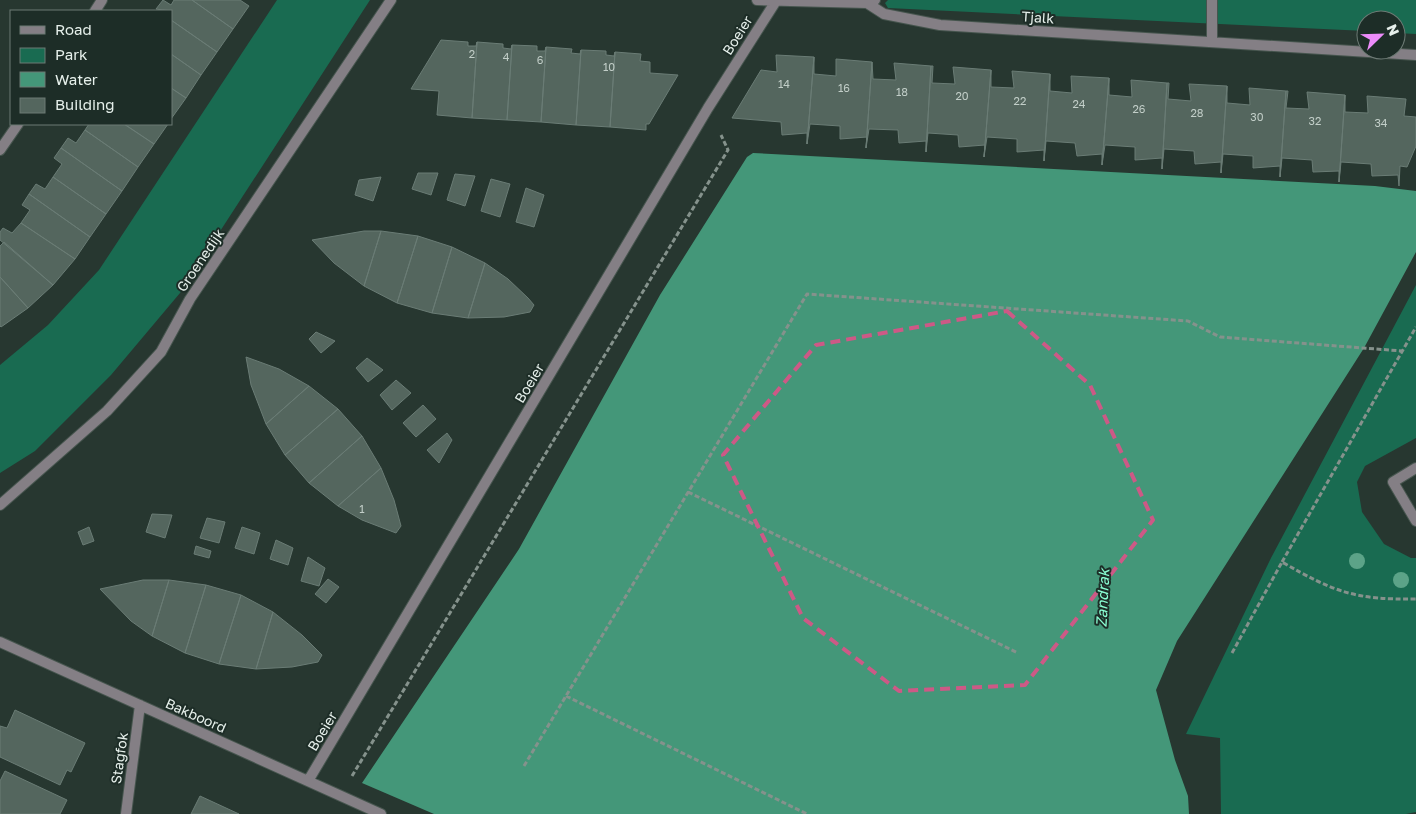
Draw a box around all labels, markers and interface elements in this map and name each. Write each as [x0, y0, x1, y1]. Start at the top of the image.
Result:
street label: Tjalk [1021, 7, 1055, 27]
legend [10, 10, 172, 125]
north arrow [1356, 10, 1406, 60]
street label: Boeier [718, 12, 756, 58]
text: Road [55, 20, 92, 38]
text: N [1384, 22, 1403, 38]
text: Park [55, 45, 88, 63]
house number: 2 [469, 47, 475, 60]
house number: 4 [503, 50, 510, 63]
house number: 6 [537, 53, 544, 66]
house number: 10 [603, 60, 615, 73]
text: Water [55, 70, 98, 88]
house number: 14 [778, 77, 790, 90]
house number: 16 [838, 81, 850, 94]
house number: 18 [896, 85, 908, 98]
house number: 20 [955, 89, 969, 102]
house number: 22 [1014, 94, 1026, 107]
text: Building [55, 95, 115, 113]
house number: 24 [1072, 97, 1086, 110]
house number: 26 [1132, 102, 1146, 115]
house number: 28 [1190, 106, 1204, 119]
house number: 30 [1250, 110, 1264, 123]
house number: 32 [1309, 114, 1321, 127]
house number: 34 [1374, 116, 1388, 129]
street label: Groenedijk [173, 225, 227, 295]
street label: Boeier [511, 360, 548, 406]
house number: 1 [359, 502, 365, 515]
water label: Zandrak [1091, 567, 1113, 628]
street label: Bakboord [163, 694, 229, 736]
street label: Boeier [304, 708, 341, 754]
street label: Stagfok [107, 731, 131, 785]

